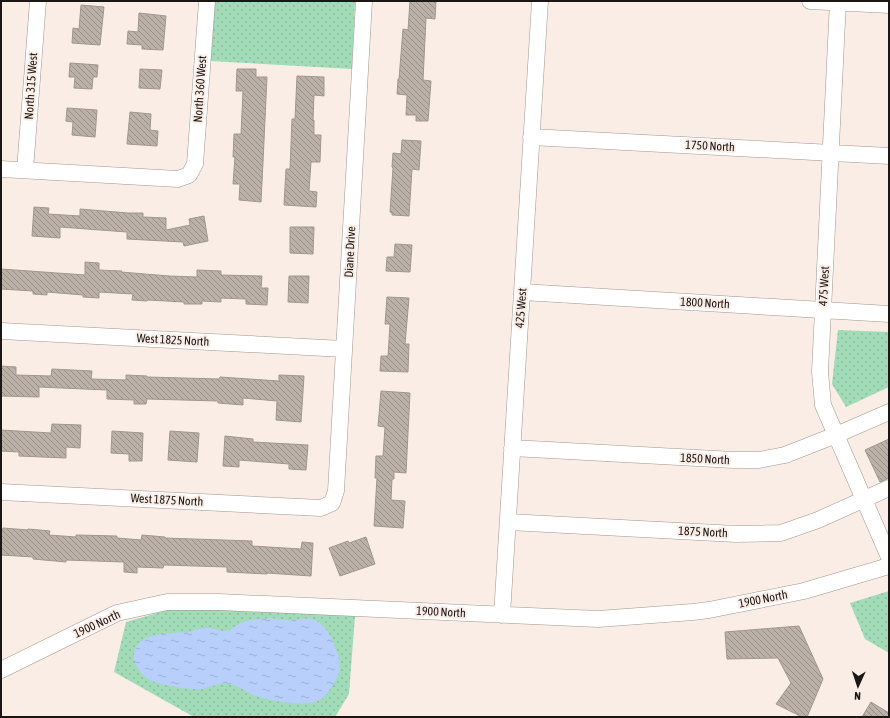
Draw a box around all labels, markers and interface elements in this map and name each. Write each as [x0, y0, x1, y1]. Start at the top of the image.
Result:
street label: North 315 West [22, 52, 40, 120]
street label: North 360 West [191, 55, 209, 123]
street label: 1750 North [685, 138, 735, 154]
street label: Diane Drive [342, 226, 358, 278]
street label: 475 West [816, 265, 832, 306]
street label: 425 West [513, 287, 529, 328]
street label: 1800 North [680, 295, 730, 311]
street label: West 1825 North [136, 331, 210, 349]
street label: 1850 North [680, 451, 730, 467]
street label: West 1875 North [130, 491, 204, 509]
street label: 1875 North [678, 524, 728, 540]
street label: 1900 North [737, 587, 789, 611]
street label: 1900 North [416, 604, 466, 620]
street label: 1900 North [72, 607, 122, 641]
north arrow [838, 666, 878, 706]
text: N [854, 690, 861, 702]

